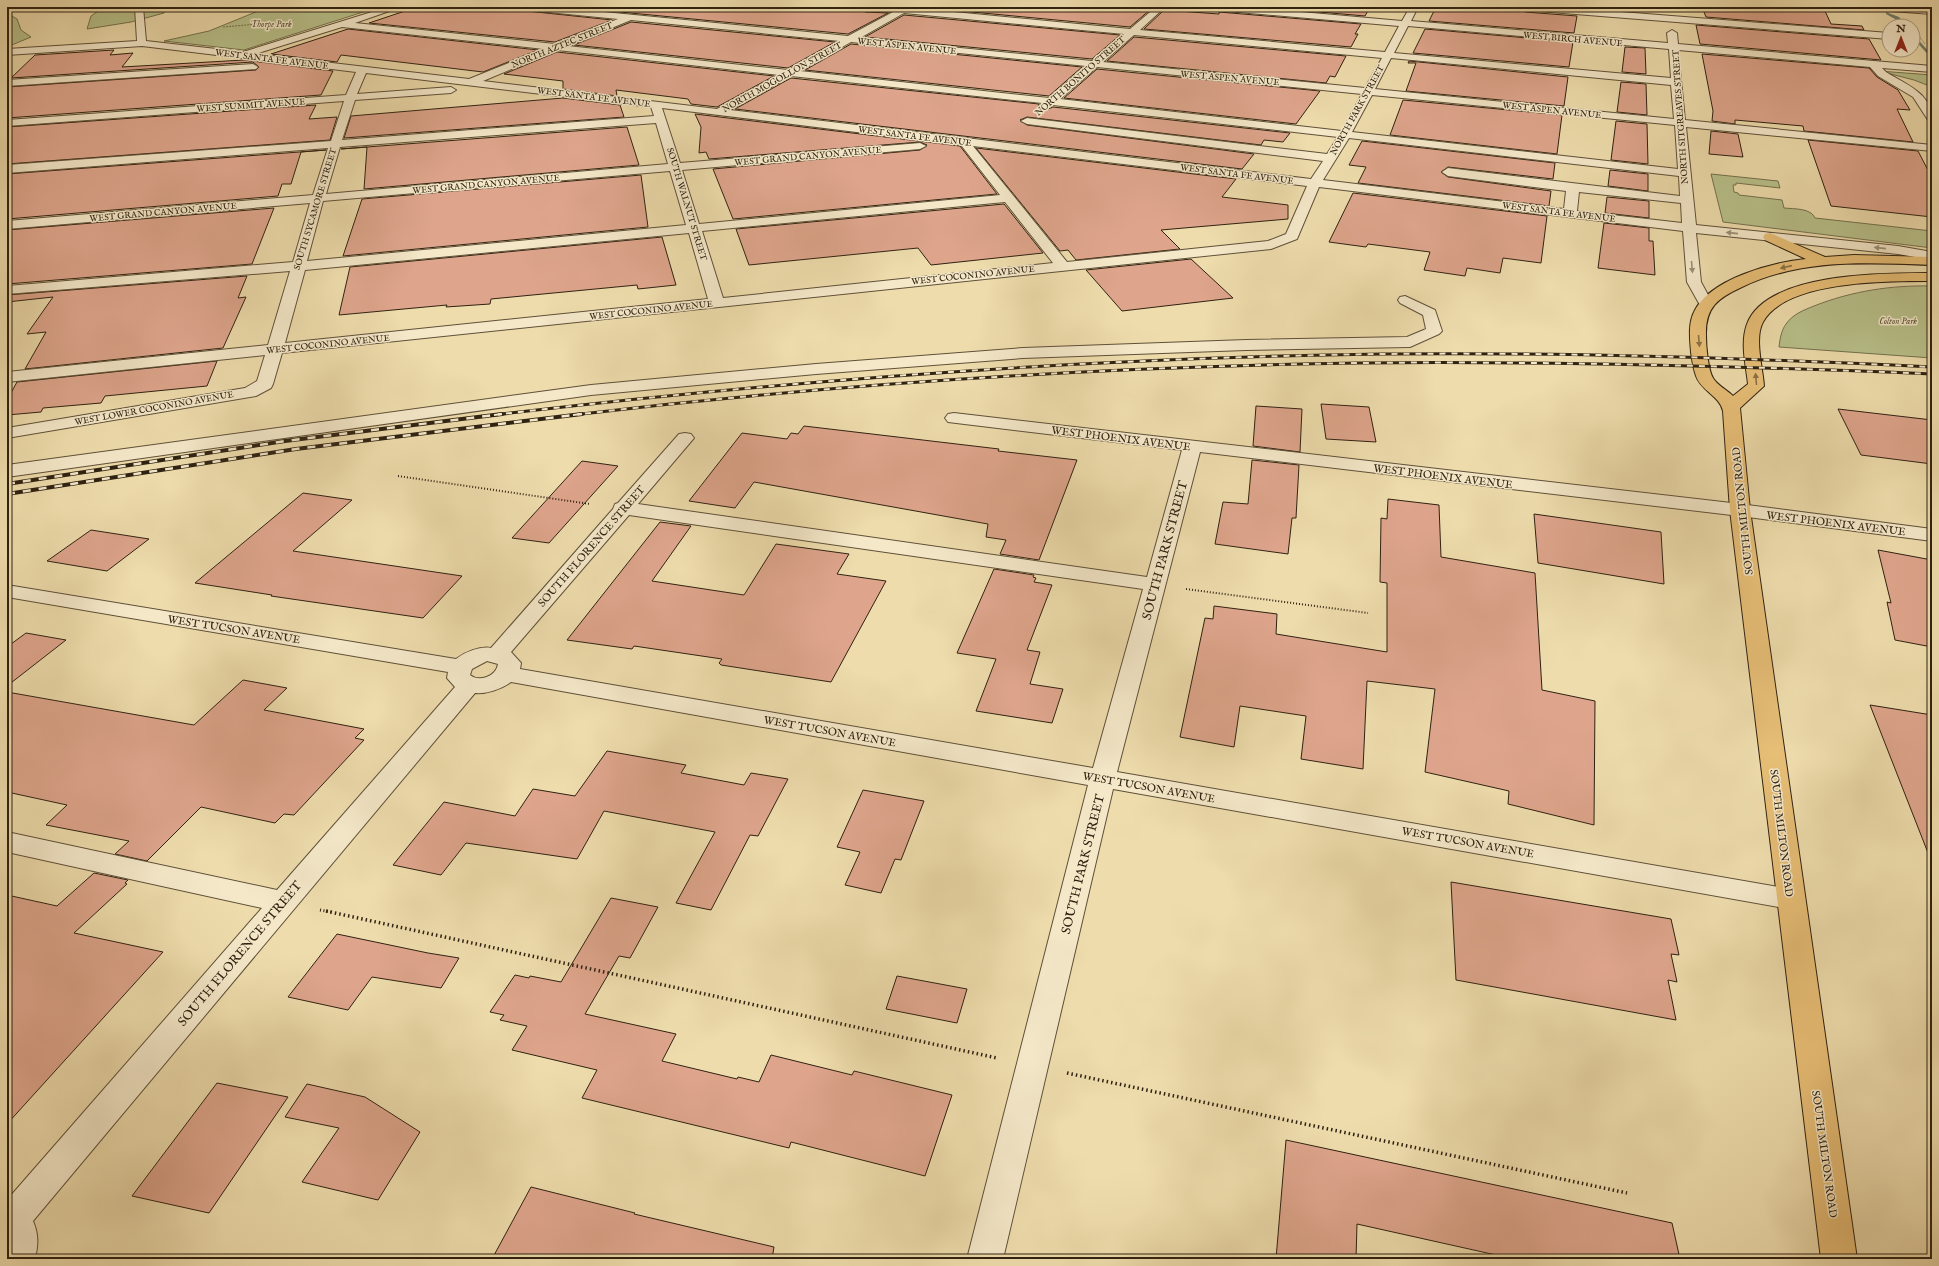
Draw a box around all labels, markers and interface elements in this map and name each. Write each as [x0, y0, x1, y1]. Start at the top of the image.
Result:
north arrow [1881, 18, 1921, 58]
park label: Thorpe Park [250, 19, 292, 30]
street label: NORTH AZTEC STREET [510, 20, 615, 71]
text: N [1895, 22, 1906, 36]
street label: WEST BIRCH AVENUE [1523, 30, 1623, 49]
street label: NORTH BONITO STREET [1033, 34, 1128, 119]
street label: WEST ASPEN AVENUE [857, 36, 957, 57]
street label: NORTH MOGOLLON STREET [720, 40, 844, 115]
street label: WEST SANTA FE AVENUE [215, 47, 329, 72]
street label: NORTH SITGREAVES STREET [1670, 49, 1691, 184]
street label: NORTH PARK STREET [1328, 63, 1387, 157]
street label: WEST ASPEN AVENUE [1180, 69, 1280, 88]
street label: WEST SANTA FE AVENUE [537, 85, 651, 110]
street label: WEST SUMMIT AVENUE [196, 96, 306, 115]
street label: WEST ASPEN AVENUE [1502, 100, 1602, 121]
street label: WEST SANTA FE AVENUE [858, 124, 972, 149]
street label: WEST GRAND CANYON AVENUE [734, 145, 882, 168]
street label: SOUTH SYCAMORE STREET [292, 146, 339, 271]
street label: SOUTH WALNUT STREET [664, 146, 709, 262]
street label: WEST SANTA FE AVENUE [1180, 162, 1294, 187]
street label: WEST GRAND CANYON AVENUE [412, 173, 560, 196]
street label: WEST SANTA FE AVENUE [1502, 200, 1616, 225]
street label: WEST GRAND CANYON AVENUE [89, 201, 237, 224]
one-way arrow [1726, 229, 1738, 236]
one-way arrow [1874, 245, 1886, 251]
one-way arrow [1689, 261, 1696, 273]
street label: WEST COCONINO AVENUE [911, 264, 1035, 287]
one-way arrow [1780, 264, 1792, 270]
street label: WEST COCONINO AVENUE [589, 299, 713, 322]
park label: Colton Park [1879, 316, 1917, 327]
street label: WEST COCONINO AVENUE [266, 333, 390, 356]
one-way arrow [1696, 335, 1703, 347]
one-way arrow [1752, 373, 1759, 385]
street label: WEST LOWER COCONINO AVENUE [74, 389, 234, 428]
street label: WEST PHOENIX AVENUE [1050, 423, 1192, 455]
street label: SOUTH MILTON ROAD [1729, 446, 1757, 576]
street label: WEST PHOENIX AVENUE [1372, 461, 1514, 493]
street label: SOUTH PARK STREET [1139, 478, 1192, 622]
street label: SOUTH FLORENCE STREET [535, 483, 648, 610]
street label: WEST PHOENIX AVENUE [1765, 508, 1907, 540]
street label: WEST TUCSON AVENUE [167, 613, 302, 647]
street label: WEST TUCSON AVENUE [763, 713, 897, 751]
street label: SOUTH MILTON ROAD [1766, 768, 1796, 898]
street label: WEST TUCSON AVENUE [1082, 769, 1216, 807]
street label: SOUTH PARK STREET [1058, 792, 1109, 936]
street label: WEST TUCSON AVENUE [1401, 824, 1535, 862]
street label: SOUTH FLORENCE STREET [174, 877, 306, 1030]
street label: SOUTH MILTON ROAD [1808, 1090, 1840, 1219]

